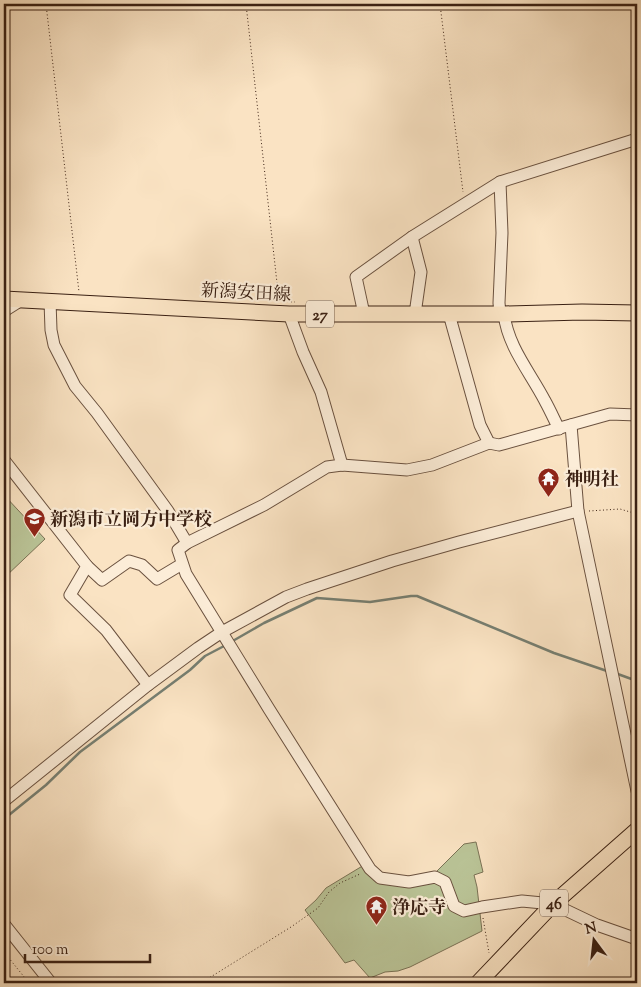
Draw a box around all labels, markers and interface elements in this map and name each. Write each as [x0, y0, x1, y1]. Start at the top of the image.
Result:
street label: 新潟安田線 [200, 279, 292, 309]
road number: 27 [306, 300, 334, 328]
temple icon: 神明社 [537, 467, 561, 498]
place label: 神明社 [565, 468, 619, 494]
school or university icon: 新潟市立岡方中学校 [22, 507, 46, 538]
place label: 新潟市立岡方中学校 [50, 508, 212, 534]
road number: 46 [540, 890, 568, 916]
temple icon: 浄応寺 [364, 895, 388, 926]
place label: 浄応寺 [392, 896, 446, 922]
north arrow [568, 914, 618, 964]
text: N [583, 918, 599, 940]
scale bar [25, 932, 150, 964]
text: 100 m [32, 940, 69, 961]

